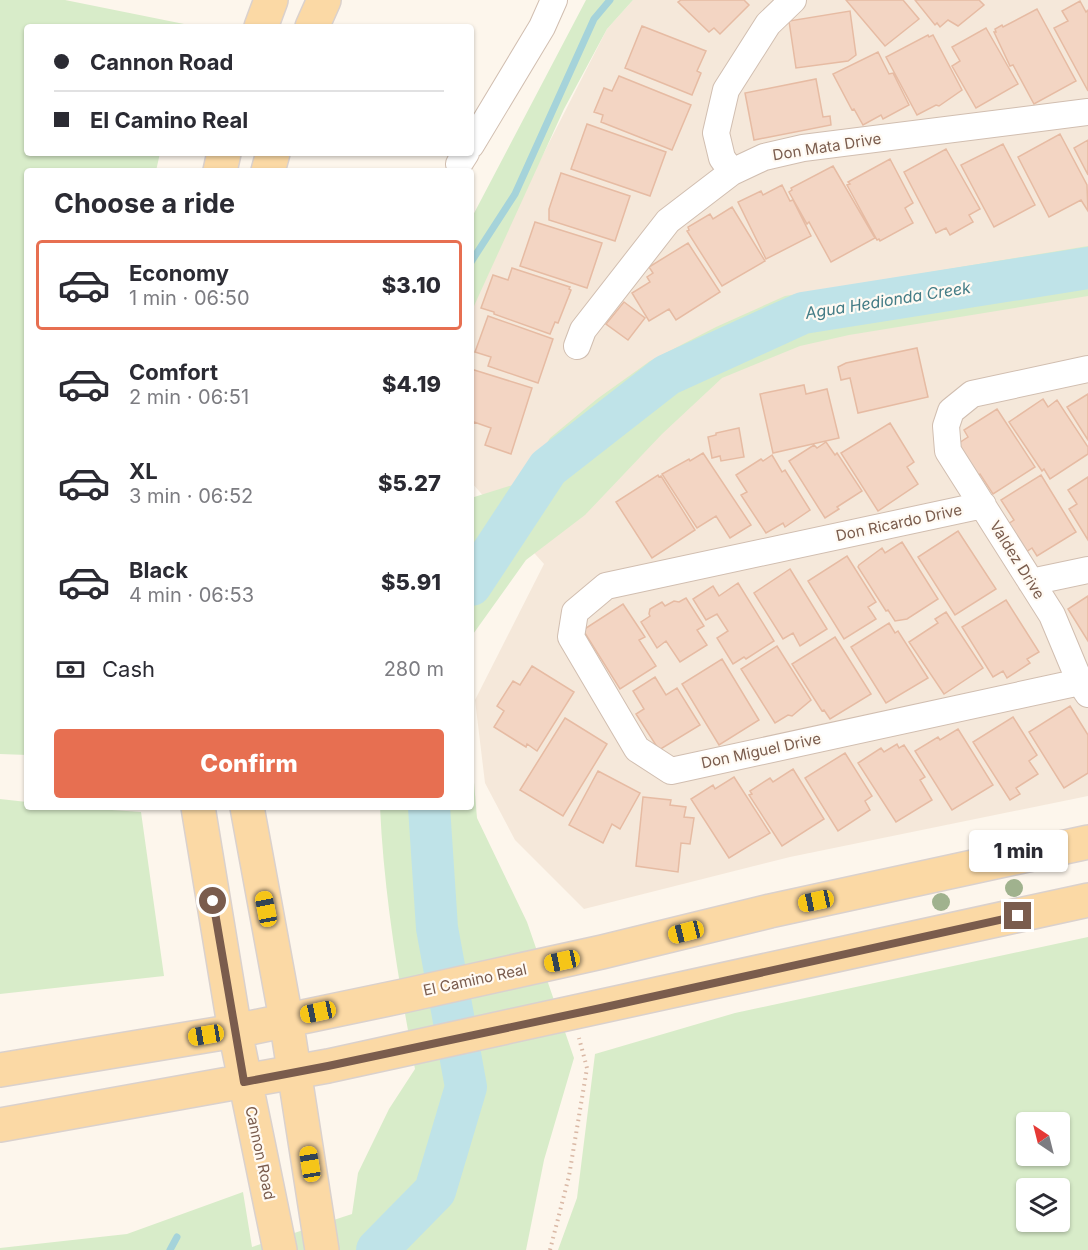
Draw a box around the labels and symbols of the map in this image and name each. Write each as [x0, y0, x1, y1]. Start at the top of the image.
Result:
street label: Don Mata Drive [771, 129, 883, 164]
water label: Agua Hedionda Creek [803, 277, 972, 323]
street label: Don Ricardo Drive [834, 500, 964, 545]
street label: Valdez Drive [986, 517, 1049, 603]
street label: Don Miguel Drive [699, 729, 823, 772]
callout: 1 min [968, 829, 1068, 871]
route start [199, 887, 226, 914]
car [797, 888, 835, 914]
car [254, 890, 278, 928]
route end [1004, 902, 1031, 929]
car [666, 919, 706, 945]
car [543, 948, 581, 974]
street label: El Camino Real [421, 959, 528, 1000]
car [299, 999, 337, 1025]
car [187, 1023, 225, 1047]
street label: Cannon Road [241, 1104, 280, 1202]
north arrow [1016, 1112, 1070, 1166]
car [298, 1145, 322, 1183]

